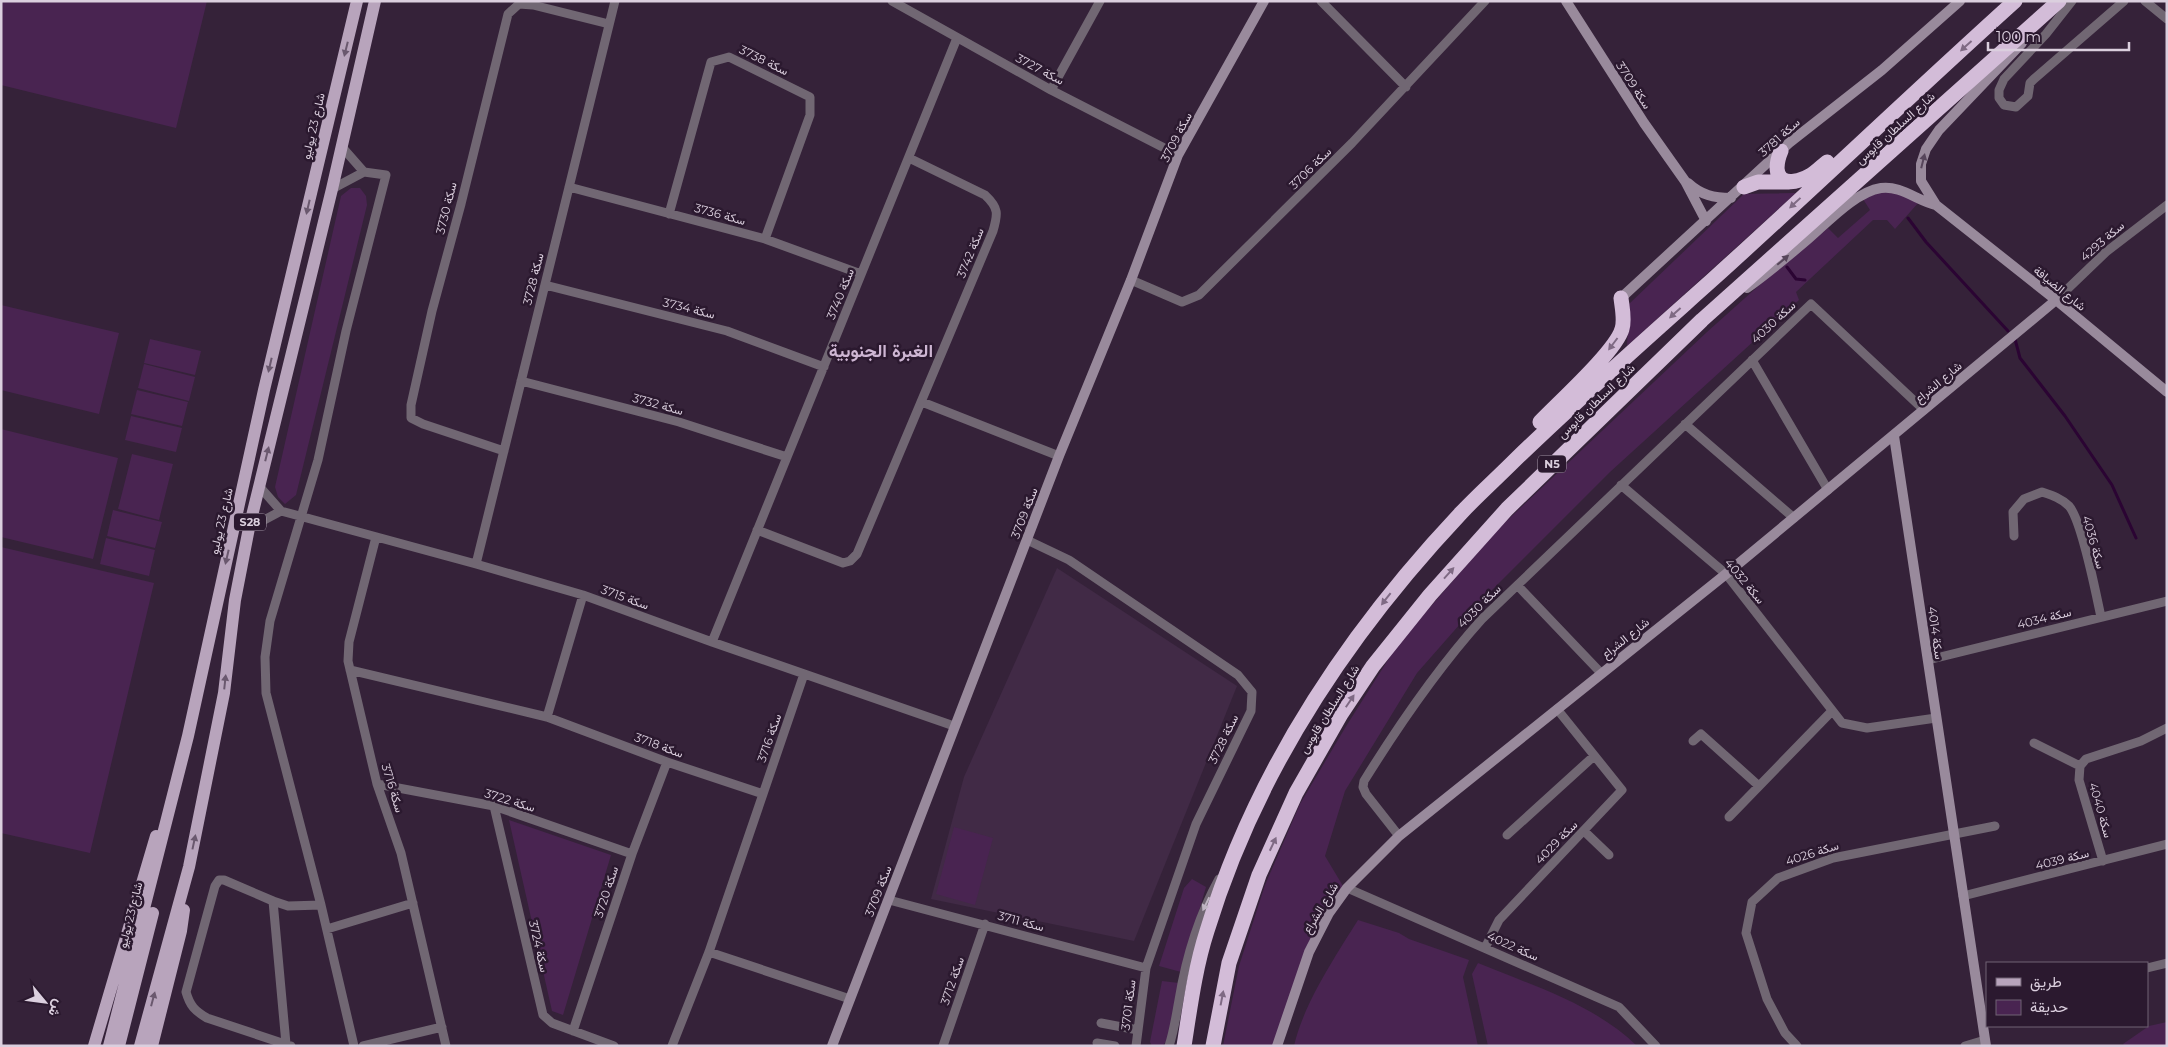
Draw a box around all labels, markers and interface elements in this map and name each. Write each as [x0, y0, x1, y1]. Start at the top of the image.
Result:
scale bar [1988, 20, 2129, 52]
text: 100 m [1996, 27, 2041, 46]
one-way arrow [1960, 40, 1973, 51]
one-way arrow [342, 41, 350, 56]
street label: سكة 3738 [737, 42, 791, 78]
street label: سكة 3727 [1013, 50, 1067, 88]
street label: سكة 3709 [1613, 58, 1655, 112]
street label: شارع السلطان قابوس [1852, 88, 1939, 169]
street label: شارع 23 يوليو [298, 91, 330, 161]
street label: سكة 3709 [1157, 110, 1195, 164]
street label: سكة 3781 [1755, 115, 1803, 159]
street label: سكة 3706 [1286, 144, 1334, 192]
one-way arrow [1919, 153, 1927, 168]
street label: سكة 3730 [432, 180, 460, 236]
one-way arrow [1790, 197, 1802, 209]
one-way arrow [304, 199, 312, 214]
street label: سكة 3736 [693, 200, 747, 228]
street label: سكة 4293 [2077, 218, 2127, 264]
street label: سكة 3742 [953, 226, 987, 280]
street label: سكة 3728 [519, 251, 547, 307]
one-way arrow [1777, 255, 1790, 266]
street label: شارع الضيافة [2030, 262, 2089, 315]
street label: سكة 3740 [823, 266, 857, 322]
street label: سكة 3734 [661, 294, 717, 322]
street label: سكة 4030 [1748, 298, 1798, 346]
one-way arrow [1670, 307, 1682, 319]
one-way arrow [1608, 337, 1619, 350]
district label: الغبرة الجنوبية [829, 340, 933, 362]
one-way arrow [266, 357, 274, 372]
street label: شارع الشراع [1911, 358, 1966, 408]
street label: شارع السلطان قابوس [1554, 360, 1639, 443]
street label: سكة 3732 [631, 390, 685, 418]
one-way arrow [263, 446, 271, 461]
road number: N5 [1538, 456, 1566, 472]
street label: سكة 3709 [1007, 485, 1041, 541]
street label: شارع 23 يوليو [206, 486, 238, 556]
road number: S28 [234, 514, 266, 530]
street label: سكة 4036 [2079, 514, 2109, 570]
one-way arrow [223, 550, 231, 565]
street label: سكة 4032 [1722, 555, 1768, 607]
one-way arrow [1443, 567, 1455, 579]
street label: سكة 3715 [599, 581, 651, 613]
street label: سكة 4030 [1454, 581, 1504, 631]
one-way arrow [1381, 592, 1392, 605]
street label: سكة 4034 [2015, 604, 2073, 632]
street label: سكة 4014 [1925, 606, 1947, 660]
street label: شارع الشراع [1598, 614, 1653, 663]
street label: شارع السلطان قابوس [1296, 662, 1364, 757]
one-way arrow [221, 674, 229, 690]
one-way arrow [1345, 694, 1355, 708]
street label: سكة 3716 [754, 712, 784, 764]
street label: سكة 3728 [1205, 712, 1241, 766]
street label: سكة 3718 [633, 729, 685, 761]
street label: سكة 3716 [378, 762, 408, 814]
street label: سكة 4040 [2086, 781, 2116, 839]
street label: سكة 3722 [483, 785, 537, 815]
street label: سكة 4029 [1532, 817, 1580, 867]
one-way arrow [190, 834, 198, 849]
one-way arrow [1269, 837, 1277, 851]
street label: سكة 4026 [1784, 837, 1840, 869]
street label: سكة 4039 [2034, 845, 2090, 873]
street label: سكة 3709 [861, 863, 895, 919]
street label: سكة 3720 [591, 864, 621, 920]
street label: شارع 23 يوليو [115, 880, 147, 950]
street label: شارع الشراع [1299, 880, 1343, 937]
one-way arrow [1201, 897, 1209, 911]
street label: سكة 3711 [996, 908, 1046, 934]
street label: سكة 3724 [526, 918, 552, 974]
street label: سكة 4022 [1485, 928, 1541, 964]
street label: سكة 3712 [937, 955, 967, 1007]
legend [1986, 962, 2148, 1027]
text: طريق [2030, 972, 2062, 992]
north arrow [20, 977, 70, 1027]
street label: سكة 3701 [1117, 979, 1139, 1031]
one-way arrow [1218, 990, 1226, 1006]
one-way arrow [149, 991, 157, 1006]
text: ش [44, 997, 68, 1020]
text: حديقة [2030, 997, 2068, 1016]

